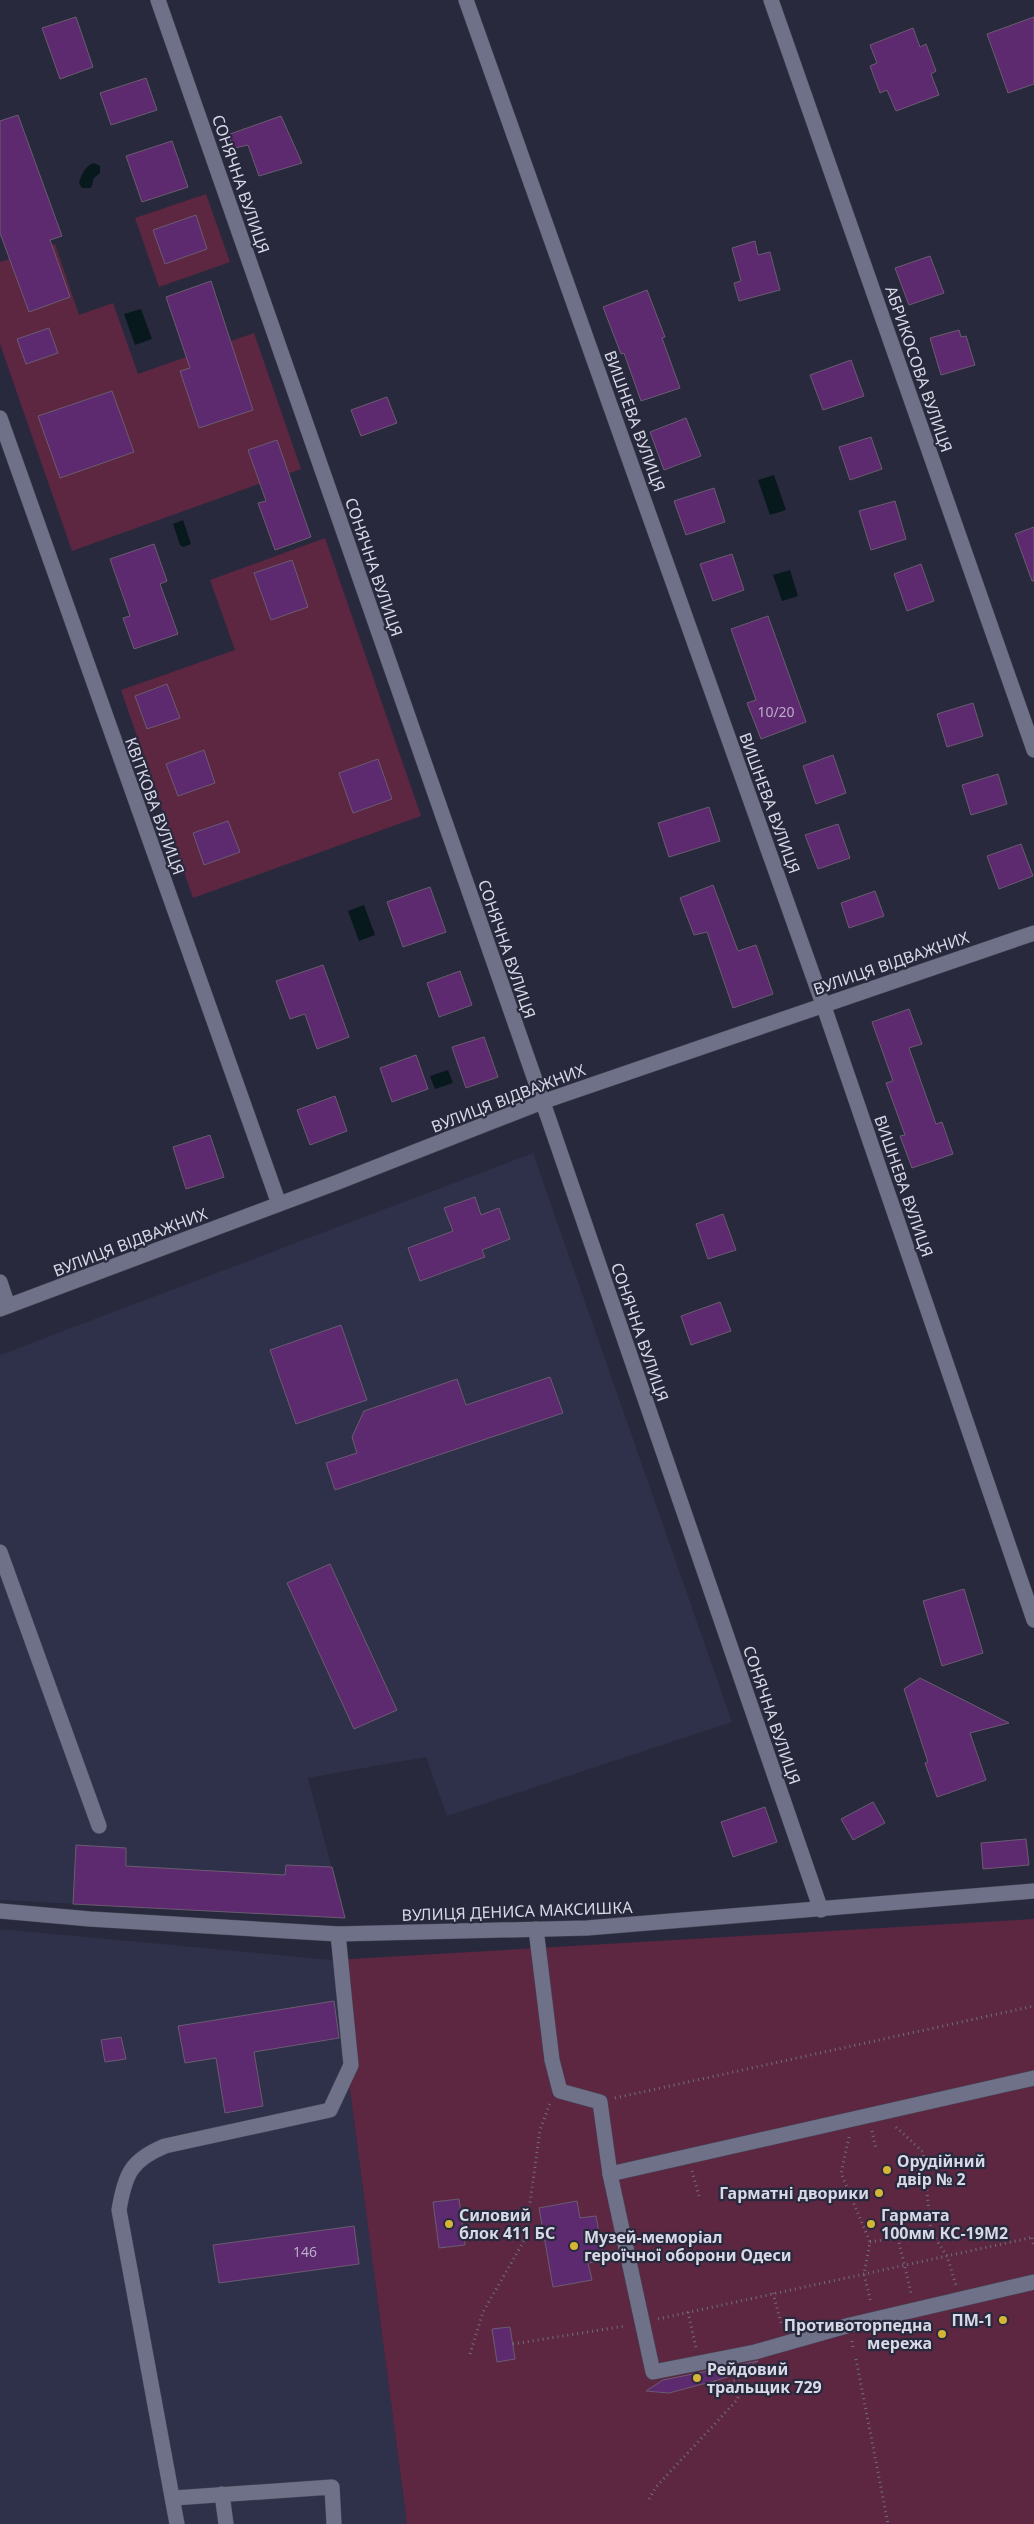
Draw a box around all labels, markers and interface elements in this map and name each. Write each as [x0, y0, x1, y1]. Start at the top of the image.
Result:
street label: СОНЯЧНА ВУЛИЦЯ [207, 112, 275, 256]
street label: АБРИКОСОВА ВУЛИЦЯ [880, 283, 958, 455]
street label: ВИШНЕВА ВУЛИЦЯ [599, 347, 671, 495]
street label: СОНЯЧНА ВУЛИЦЯ [340, 495, 408, 639]
house number: 10/20 [757, 702, 795, 721]
street label: ВИШНЕВА ВУЛИЦЯ [734, 729, 806, 877]
street label: КВІТКОВА ВУЛИЦЯ [120, 734, 190, 878]
street label: СОНЯЧНА ВУЛИЦЯ [473, 877, 541, 1021]
street label: ВУЛИЦЯ ВІДВАЖНИХ [810, 926, 972, 1000]
street label: ВУЛИЦЯ ВІДВАЖНИХ [428, 1058, 589, 1138]
street label: ВИШНЕВА ВУЛИЦЯ [869, 1112, 939, 1260]
street label: ВУЛИЦЯ ВІДВАЖНИХ [50, 1202, 211, 1282]
street label: СОНЯЧНА ВУЛИЦЯ [606, 1260, 674, 1404]
street label: СОНЯЧНА ВУЛИЦЯ [738, 1643, 806, 1787]
street label: ВУЛИЦЯ ДЕНИСА МАКСИШКА [401, 1896, 634, 1926]
place label: Орудійний двір № 2 [897, 2150, 985, 2190]
marker: Орудійний двір № 2 [881, 2164, 893, 2176]
place label: Гарматні дворики [719, 2182, 869, 2204]
marker: Гарматні дворики [873, 2187, 885, 2199]
place label: Силовий блок 411 БС [459, 2204, 555, 2244]
place label: Гармата 100мм КС-19М2 [881, 2204, 1008, 2244]
marker: Силовий блок 411 БС [443, 2218, 455, 2230]
marker: Гармата 100мм КС-19М2 [865, 2218, 877, 2230]
place label: Музей-меморіал героїчної оборони Одеси [584, 2226, 792, 2266]
marker: Музей-меморіал героїчної оборони Одеси [568, 2240, 580, 2252]
house number: 146 [293, 2242, 317, 2261]
place label: ПМ-1 [951, 2309, 993, 2331]
place label: Противоторпедна мережа [784, 2314, 932, 2354]
marker: ПМ-1 [997, 2314, 1009, 2326]
marker: Противоторпедна мережа [936, 2328, 948, 2340]
place label: Рейдовий тральщик 729 [707, 2358, 822, 2398]
marker: Рейдовий тральщик 729 [691, 2372, 703, 2384]

